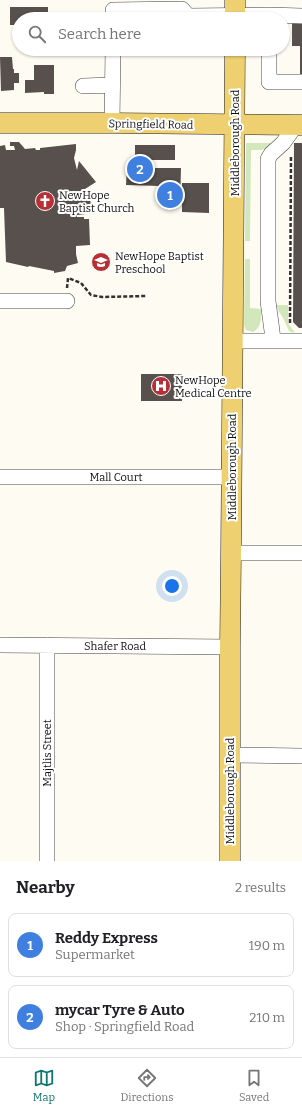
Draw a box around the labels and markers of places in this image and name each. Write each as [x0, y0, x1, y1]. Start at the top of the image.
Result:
pin: 2 [127, 154, 153, 184]
pin: 1 [157, 180, 183, 210]
place label: NewHope Baptist Church [59, 189, 135, 215]
church icon: NewHope Baptist Church [34, 190, 56, 212]
place label: NewHope Baptist Preschool [115, 250, 204, 276]
school or university icon: NewHope Baptist Preschool [90, 251, 112, 273]
place label: NewHope Medical Centre [175, 374, 252, 400]
hospital icon: NewHope Medical Centre [150, 375, 172, 397]

